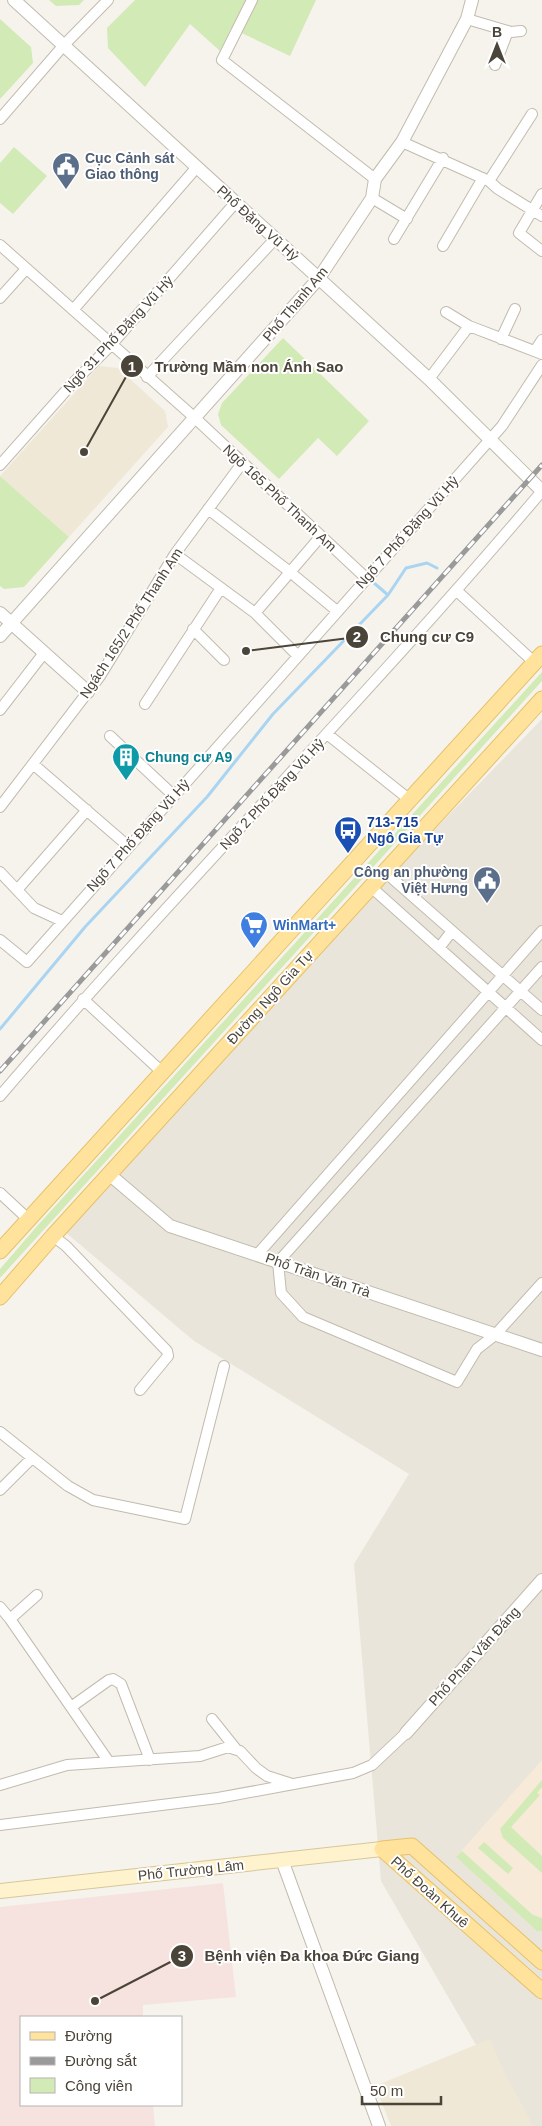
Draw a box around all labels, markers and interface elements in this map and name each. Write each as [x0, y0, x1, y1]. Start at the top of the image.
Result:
north arrow [472, 20, 522, 70]
text: B [492, 24, 502, 40]
place label: Cục Cảnh sát Giao thông [85, 150, 175, 182]
public building icon: Cục Cảnh sát Giao thông [51, 151, 81, 190]
street label: Phố Đặng Vũ Hỷ [214, 182, 302, 264]
street label: Phố Thanh Am [259, 263, 331, 345]
street label: Ngõ 31 Phố Đặng Vũ Hỷ [60, 272, 176, 396]
callout: Trường Mầm non Ánh Sao [120, 351, 354, 381]
text: Trường Mầm non Ánh Sao [154, 358, 344, 375]
street label: Ngõ 165 Phố Thanh Am [220, 441, 340, 555]
street label: Ngõ 7 Phố Đặng Vũ Hỷ [352, 473, 462, 591]
street label: Ngách 165/2 Phố Thanh Am [76, 545, 186, 701]
callout: Chung cư C9 [345, 622, 484, 652]
text: 2 [353, 628, 361, 645]
text: Chung cư C9 [380, 628, 474, 645]
street label: Ngõ 2 Phố Đặng Vũ Hỷ [217, 735, 327, 853]
building icon: Chung cư A9 [111, 742, 141, 781]
place label: Chung cư A9 [145, 749, 233, 765]
street label: Ngõ 7 Phố Đặng Vũ Hỷ [83, 776, 193, 894]
place label: 713-715 Ngô Gia Tự [367, 814, 444, 846]
bus stop icon: 713-715 Ngô Gia Tự [333, 815, 363, 854]
place label: Công an phường Việt Hưng [354, 864, 468, 896]
public building icon: Công an phường Việt Hưng [472, 865, 502, 904]
supermarket icon: WinMart+ [239, 910, 269, 949]
place label: WinMart+ [273, 917, 336, 933]
street label: Đường Ngô Gia Tự [224, 947, 316, 1047]
street label: Phố Trần Văn Trà [264, 1250, 373, 1300]
street label: Phố Phan Văn Đáng [425, 1603, 523, 1709]
street label: Phố Đoàn Khuê [388, 1853, 472, 1931]
street label: Phố Trường Lâm [137, 1856, 245, 1884]
callout: Bệnh viện Đa khoa Đức Giang [169, 1941, 429, 1971]
text: 3 [178, 1947, 186, 1964]
text: Bệnh viện Đa khoa Đức Giang [204, 1947, 420, 1964]
legend [20, 2016, 182, 2106]
text: Đường [65, 2027, 112, 2044]
text: Đường sắt [65, 2052, 137, 2069]
scale bar [362, 2074, 441, 2106]
text: Công viên [65, 2077, 133, 2094]
text: 50 m [370, 2082, 403, 2099]

